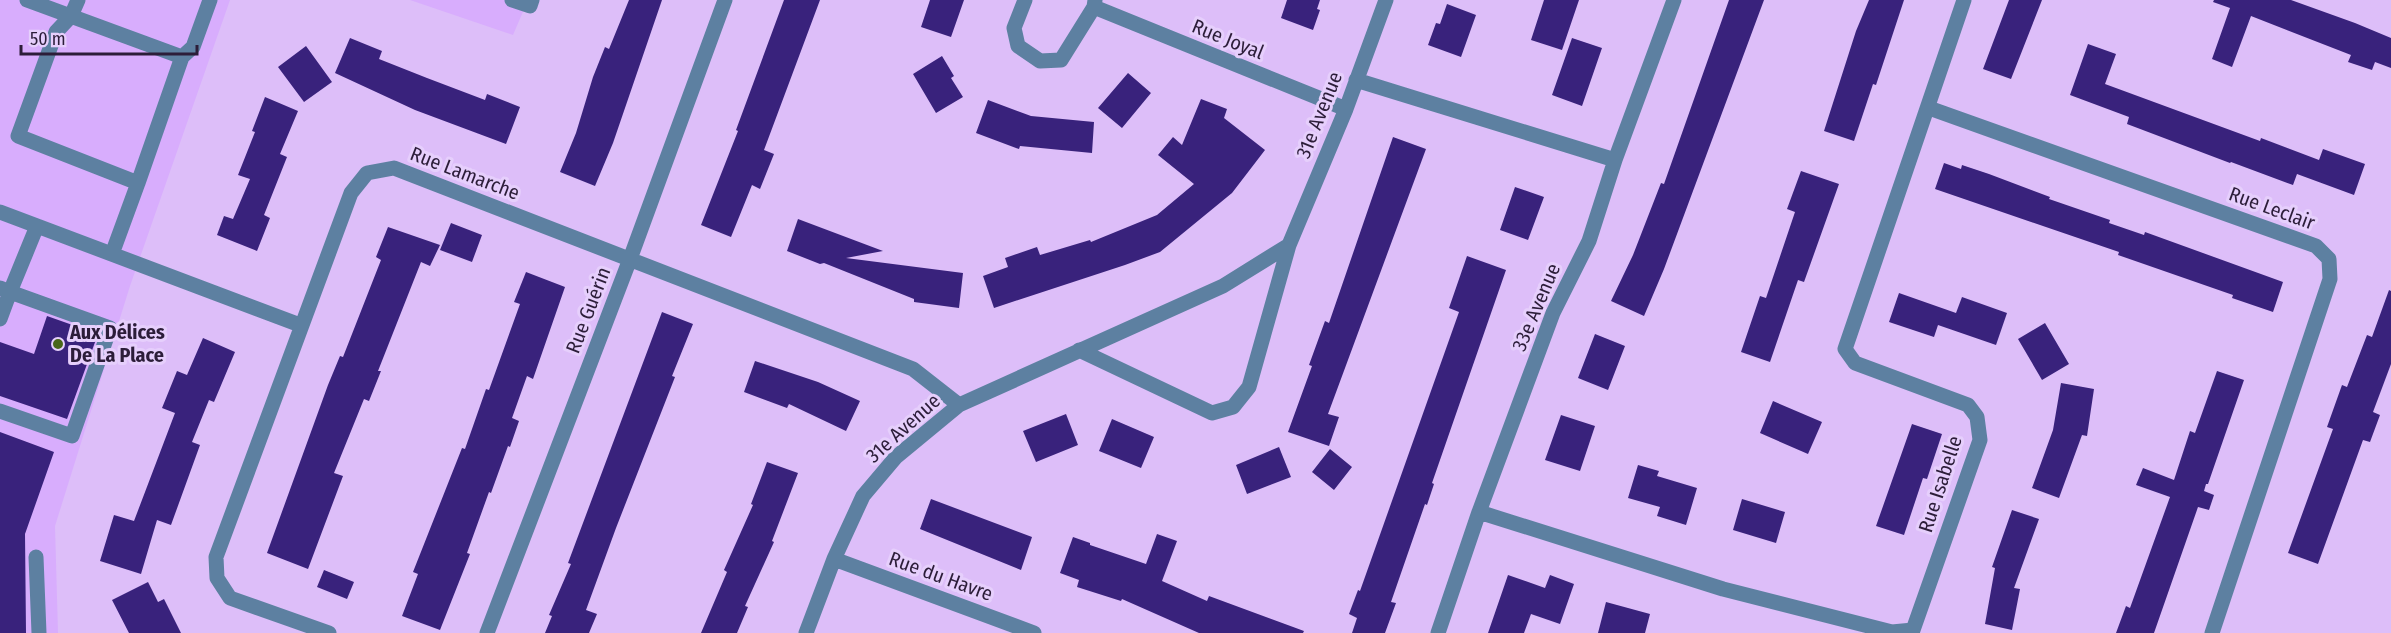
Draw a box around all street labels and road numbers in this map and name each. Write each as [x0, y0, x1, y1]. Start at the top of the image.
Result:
street label: Rue Joyal [1189, 14, 1267, 64]
street label: 31e Avenue [1291, 68, 1347, 162]
street label: Rue Lamarche [407, 141, 523, 205]
street label: Rue Leclair [2226, 181, 2318, 235]
street label: 33e Avenue [1507, 260, 1565, 354]
street label: Rue Guérin [561, 264, 615, 356]
street label: 31e Avenue [861, 389, 945, 467]
street label: Rue Isabelle [1913, 433, 1967, 535]
street label: Rue du Havre [886, 546, 996, 606]

